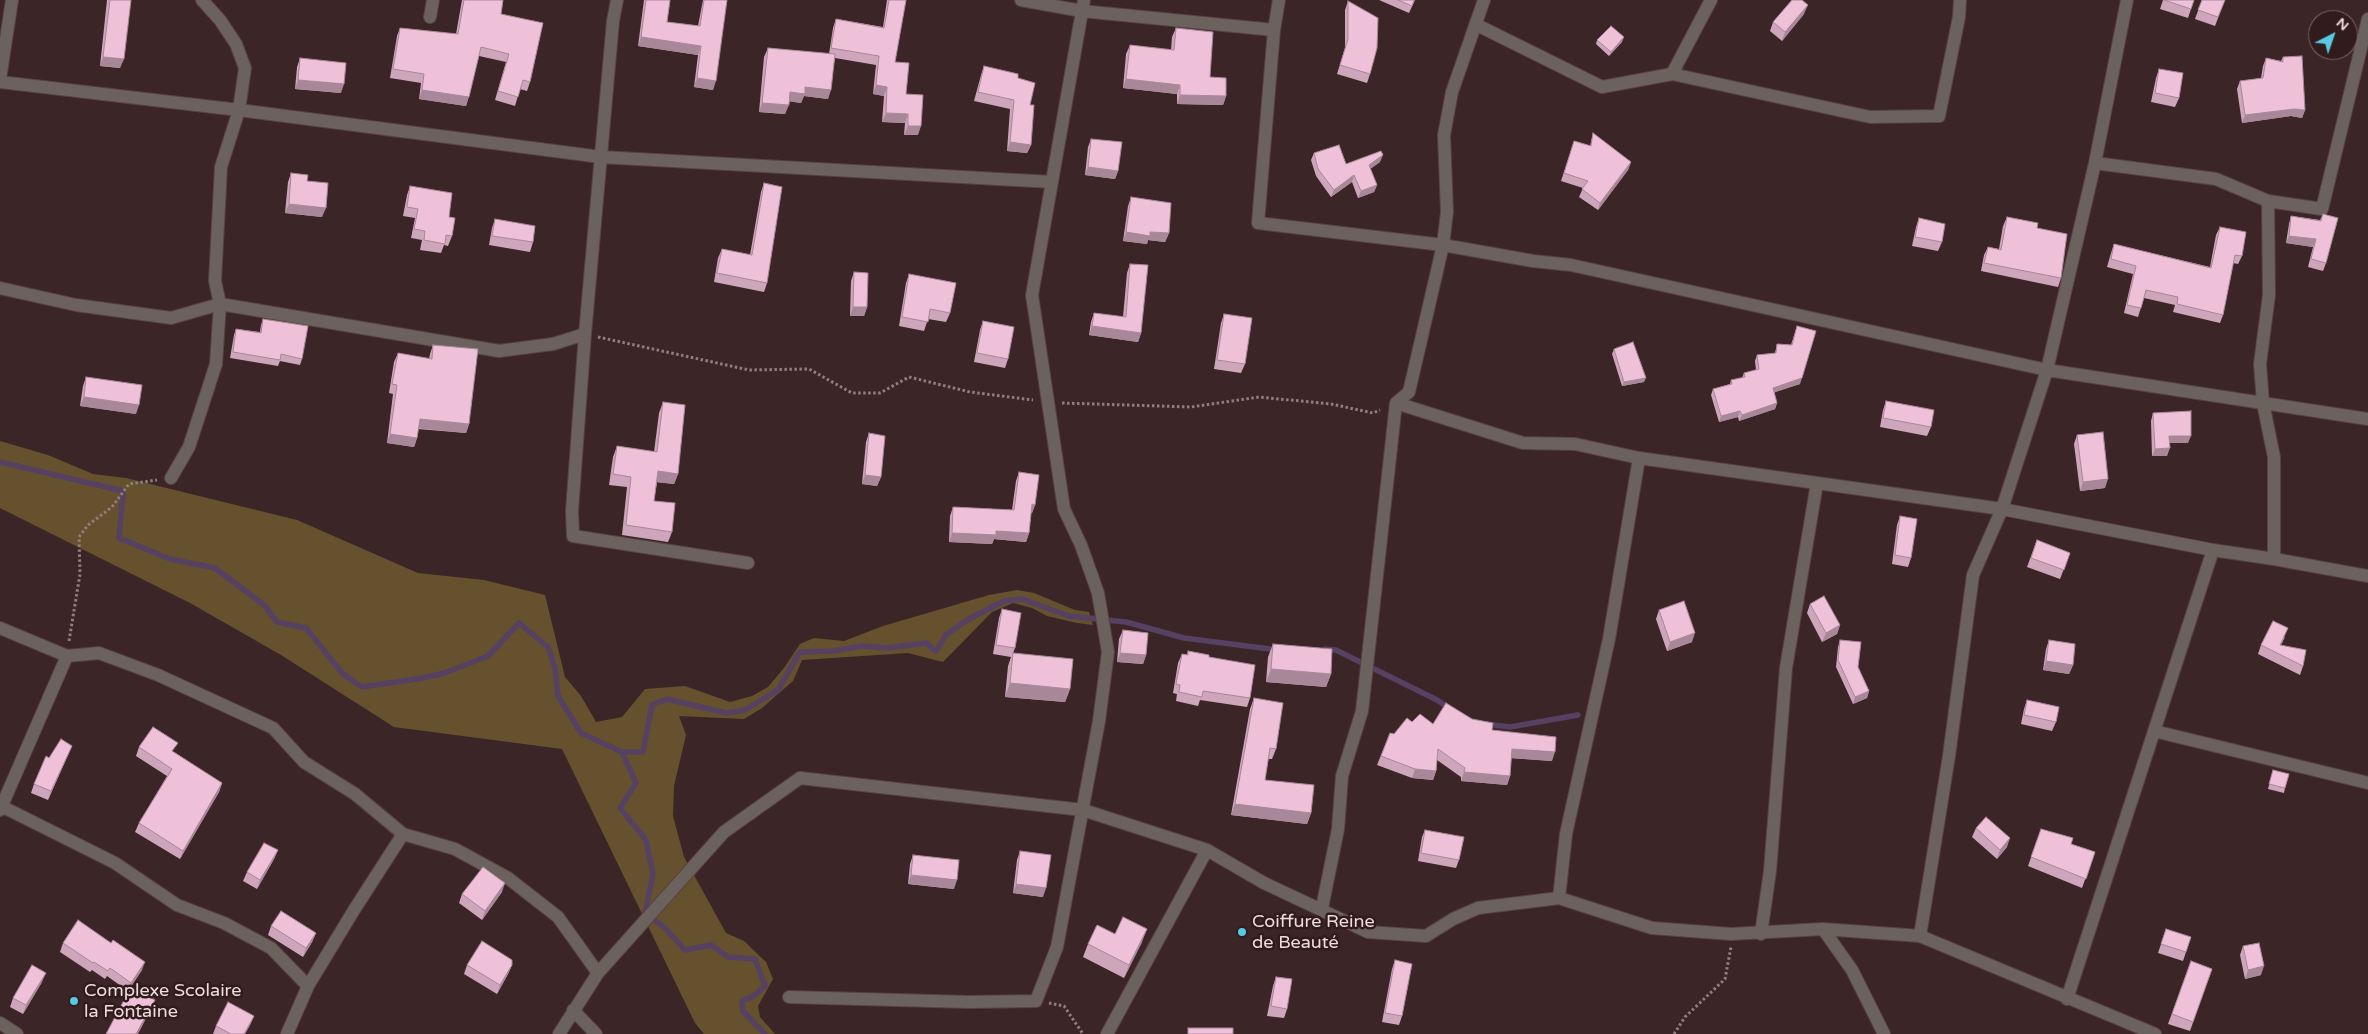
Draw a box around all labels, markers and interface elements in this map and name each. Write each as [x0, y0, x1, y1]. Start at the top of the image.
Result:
north arrow [2308, 10, 2358, 60]
text: N [2333, 14, 2352, 34]
place label: Coiffure Reine de Beauté [1252, 911, 1375, 954]
marker: Coiffure Reine de Beauté [1236, 926, 1248, 938]
place label: Complexe Scolaire la Fontaine [84, 980, 241, 1022]
marker: Complexe Scolaire la Fontaine [68, 995, 80, 1007]

